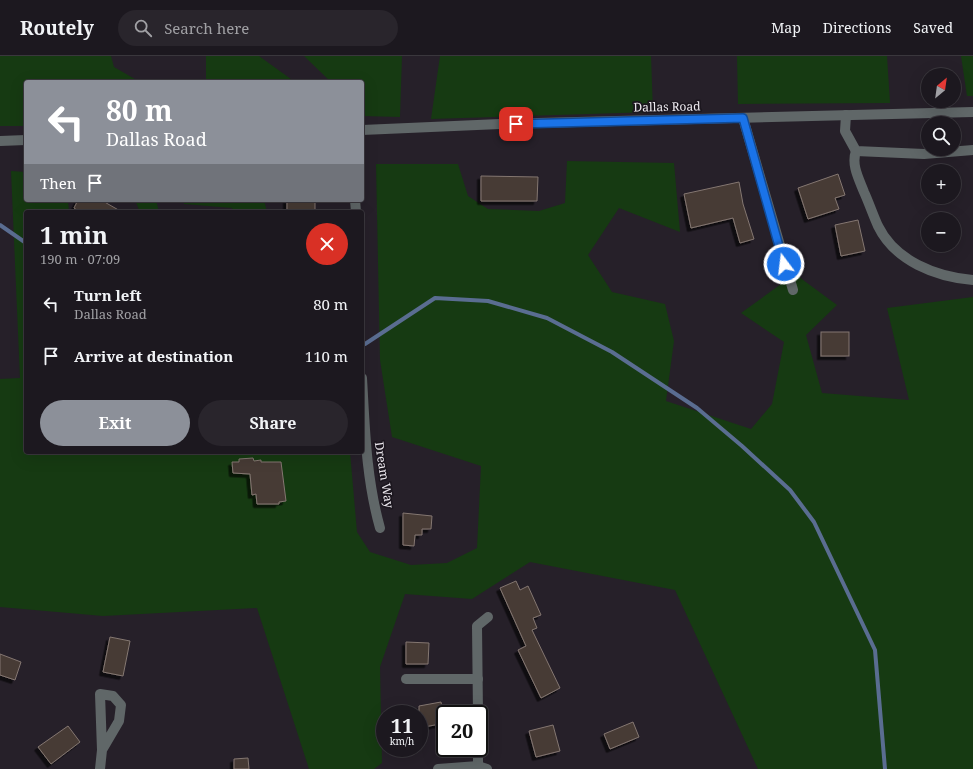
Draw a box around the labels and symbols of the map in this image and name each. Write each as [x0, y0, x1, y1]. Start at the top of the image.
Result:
north arrow [921, 68, 961, 108]
street label: Dallas Road [633, 97, 701, 116]
pin [499, 107, 533, 141]
position arrow [763, 243, 805, 285]
street label: Dream Way [371, 440, 398, 510]
speed limit sign: 20 [436, 705, 488, 757]

